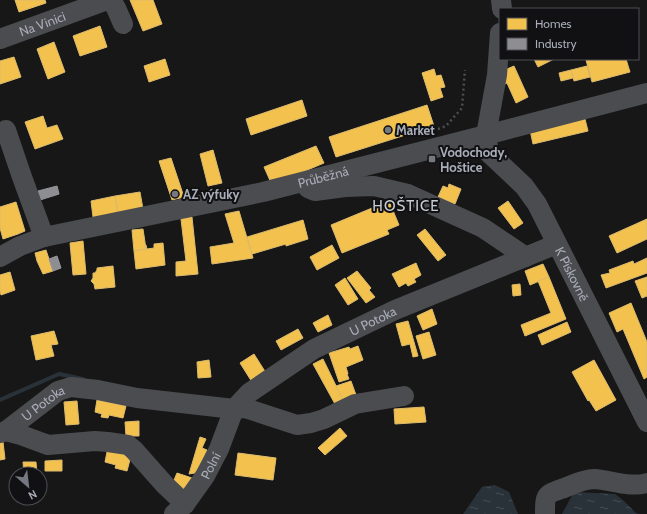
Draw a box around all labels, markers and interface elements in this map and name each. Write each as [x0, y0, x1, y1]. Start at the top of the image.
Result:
street label: Na Vinici [17, 8, 68, 39]
legend [499, 8, 639, 60]
text: Homes [535, 16, 572, 31]
text: Industry [535, 36, 576, 51]
place label: Market [396, 122, 435, 138]
marker: Market [383, 125, 393, 135]
place label: Vodochody, Hoštice [440, 144, 507, 175]
marker: Vodochody, Hoštice [427, 154, 437, 164]
street label: Průběžná [296, 162, 351, 191]
place label: AZ výfuky [183, 186, 240, 202]
marker: AZ výfuky [170, 189, 180, 199]
district label: HOŠTICE [372, 196, 440, 215]
street label: K Pískovně [552, 244, 593, 304]
street label: U Potoka [347, 302, 399, 339]
street label: U Potoka [18, 381, 67, 424]
street label: Polní [197, 449, 224, 482]
north arrow [8, 466, 48, 506]
text: N [26, 487, 39, 503]

